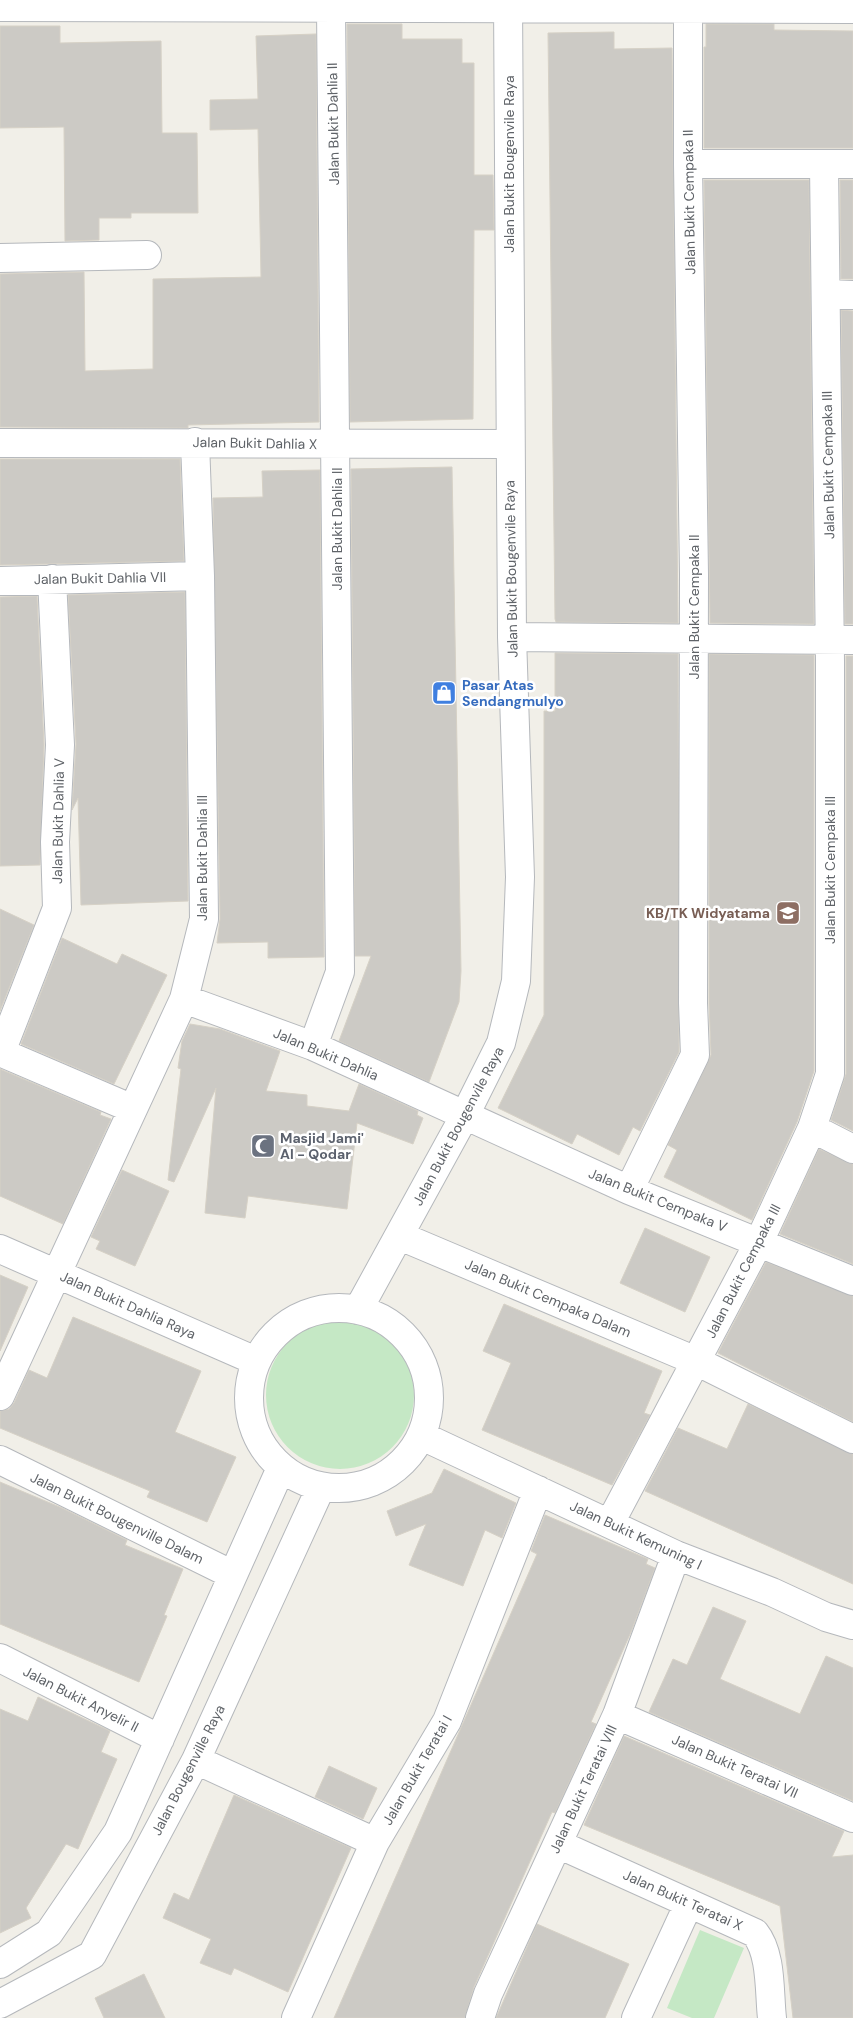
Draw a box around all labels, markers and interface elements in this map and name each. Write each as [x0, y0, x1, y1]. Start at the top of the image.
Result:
street label: Jalan Bukit Dahlia II [323, 62, 343, 186]
street label: Jalan Bukit Bougenvile Raya [500, 75, 518, 253]
street label: Jalan Bukit Cempaka II [679, 129, 699, 275]
street label: Jalan Bukit Cempaka III [818, 391, 838, 539]
street label: Jalan Bukit Dahlia X [192, 433, 318, 453]
street label: Jalan Bukit Dahlia II [328, 468, 346, 590]
street label: Jalan Bukit Bougenvile Raya [500, 480, 522, 658]
street label: Jalan Bukit Cempaka II [685, 535, 703, 679]
street label: Jalan Bukit Dahlia VII [34, 568, 166, 588]
place label: Pasar Atas Sendangmulyo [462, 676, 564, 710]
shop icon: Pasar Atas Sendangmulyo [431, 680, 457, 706]
street label: Jalan Bukit Dahlia V [48, 757, 68, 884]
street label: Jalan Bukit Dahlia III [193, 795, 211, 921]
street label: Jalan Bukit Cempaka III [821, 796, 839, 944]
school or university icon: KB/TK Widyatama [775, 900, 801, 926]
place label: KB/TK Widyatama [646, 904, 770, 922]
street label: Jalan Bukit Dahlia [271, 1024, 381, 1084]
street label: Jalan Bukit Bougenvile Raya [408, 1043, 508, 1209]
place label: Masjid Jami' Al - Qodar [280, 1129, 364, 1163]
mosque icon: Masjid Jami' Al - Qodar [250, 1133, 276, 1159]
street label: Jalan Bukit Cempaka V [586, 1164, 730, 1236]
street label: Jalan Bukit Cempaka III [701, 1201, 785, 1341]
street label: Jalan Bukit Cempaka Dalam [462, 1255, 634, 1341]
street label: Jalan Bukit Dahlia Raya [57, 1267, 199, 1343]
street label: Jalan Bukit Bougenville Dalam [27, 1468, 207, 1568]
street label: Jalan Bukit Kemuning I [567, 1496, 705, 1574]
street label: Jalan Bukit Anyelir II [20, 1662, 142, 1736]
street label: Jalan Bougenville Raya [147, 1702, 229, 1838]
street label: Jalan Bukit Teratai I [378, 1712, 456, 1828]
street label: Jalan Bukit Teratai VIII [545, 1722, 621, 1856]
street label: Jalan Bukit Teratai VII [669, 1730, 801, 1802]
street label: Jalan Bukit Teratai X [620, 1866, 746, 1934]

